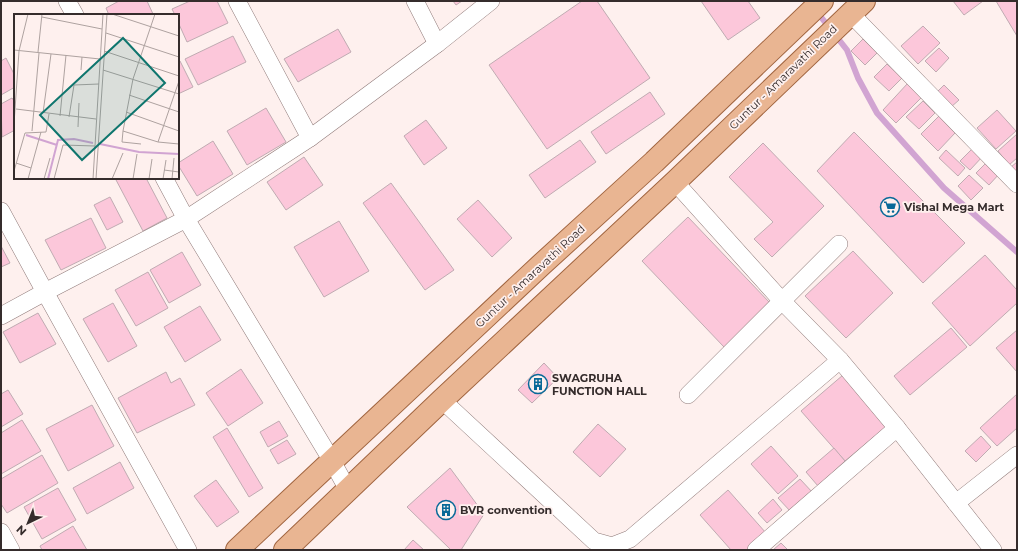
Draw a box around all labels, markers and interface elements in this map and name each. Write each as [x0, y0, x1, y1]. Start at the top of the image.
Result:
inset map [14, 14, 179, 179]
street label: Guntur - Amaravathi Road [726, 22, 840, 132]
supermarket icon: Vishal Mega Mart [879, 196, 901, 218]
place label: Vishal Mega Mart [903, 200, 1004, 214]
street label: Guntur - Amaravathi Road [472, 222, 588, 330]
place label: SWAGRUHA FUNCTION HALL [552, 371, 647, 398]
building icon: SWAGRUHA FUNCTION HALL [527, 373, 549, 395]
building icon: BVR convention [435, 499, 457, 521]
north arrow [8, 503, 48, 543]
place label: BVR convention [460, 503, 552, 517]
text: N [13, 522, 29, 538]

